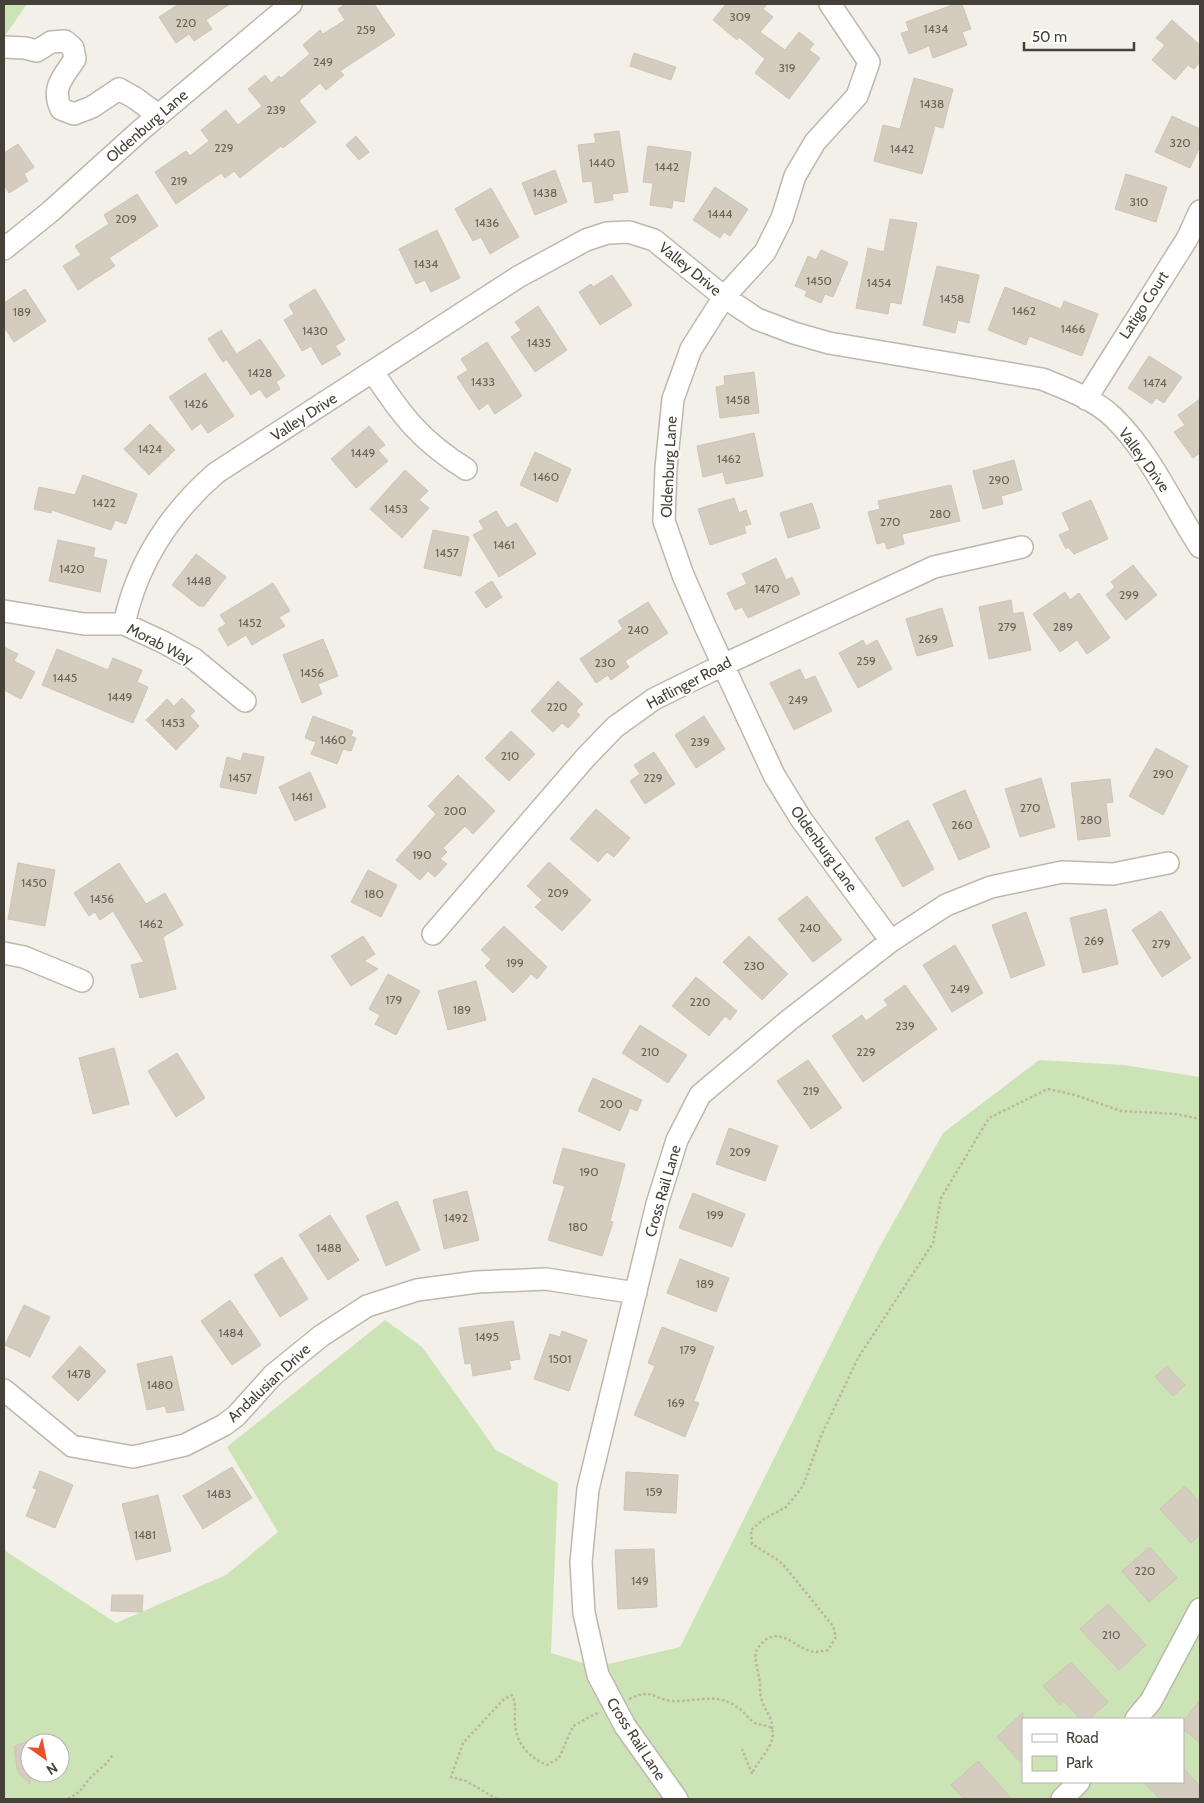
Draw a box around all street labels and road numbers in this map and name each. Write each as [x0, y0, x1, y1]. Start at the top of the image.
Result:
street label: Oldenburg Lane [103, 86, 192, 166]
street label: Valley Drive [655, 238, 725, 300]
street label: Latigo Court [1116, 268, 1172, 342]
street label: Valley Drive [268, 389, 341, 445]
street label: Oldenburg Lane [657, 415, 681, 518]
street label: Valley Drive [1115, 424, 1173, 496]
street label: Morab Way [124, 620, 196, 669]
street label: Haflinger Road [644, 653, 734, 713]
street label: Oldenburg Lane [787, 803, 861, 896]
street label: Cross Rail Lane [641, 1143, 685, 1239]
street label: Andalusian Drive [224, 1340, 314, 1426]
street label: Cross Rail Lane [603, 1694, 670, 1784]

